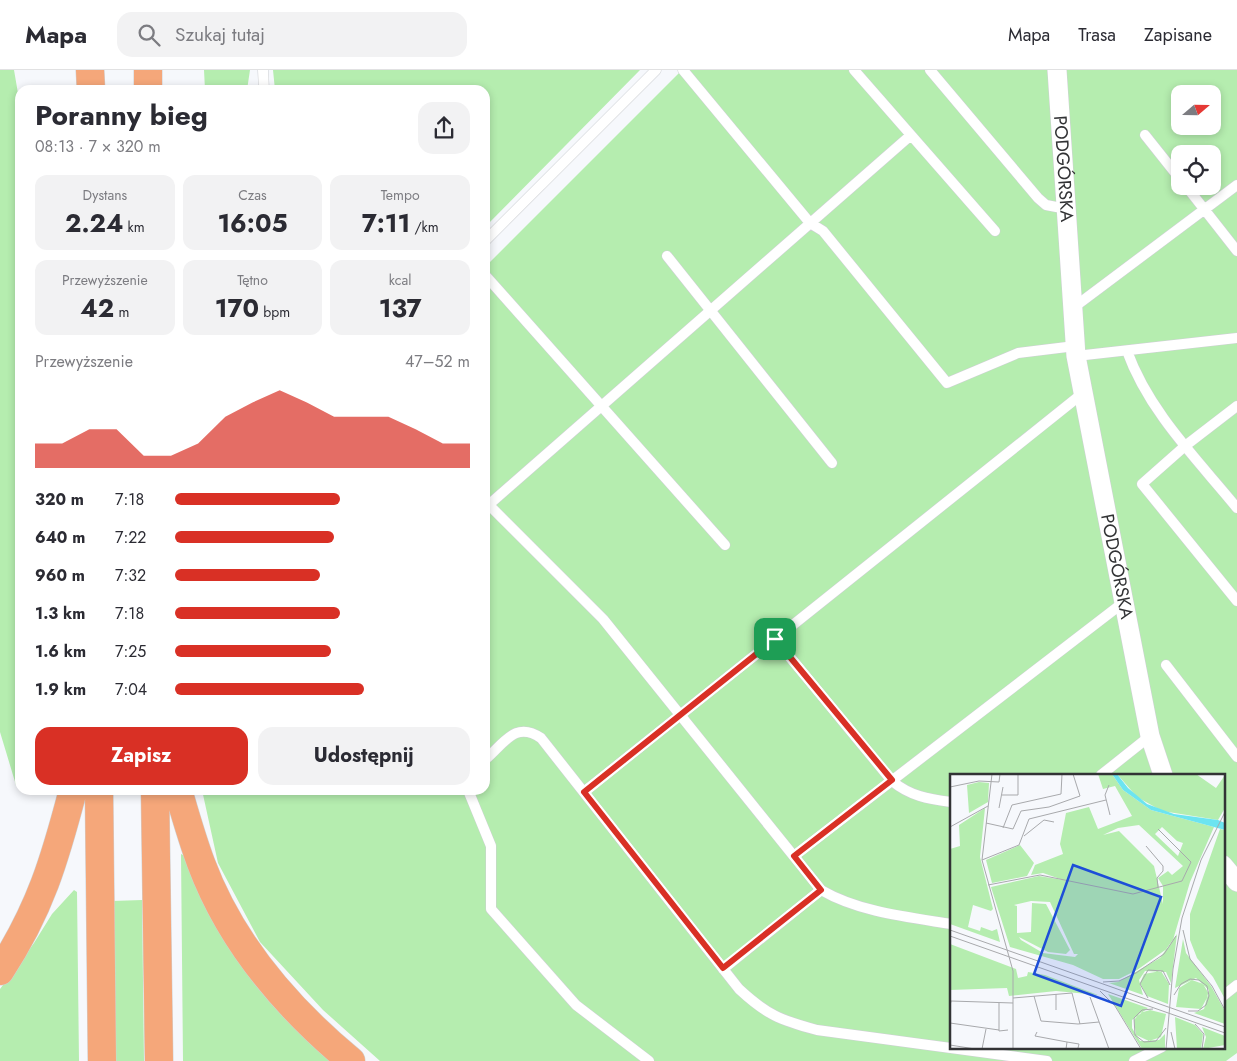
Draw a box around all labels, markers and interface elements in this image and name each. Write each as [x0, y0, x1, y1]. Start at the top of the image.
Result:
search box [117, 12, 467, 57]
text: Mapa [25, 17, 87, 52]
icon: search [135, 21, 163, 49]
text: Szukaj tutaj [175, 21, 265, 48]
text: Mapa [1008, 22, 1050, 48]
text: Trasa [1078, 22, 1116, 48]
text: Zapisane [1144, 22, 1212, 48]
north arrow [1171, 85, 1221, 135]
map controls [1171, 85, 1221, 195]
text: Poranny bieg [35, 95, 208, 136]
button: share [418, 102, 470, 154]
street label: PODGÓRSKA [1047, 115, 1080, 223]
text: 08:13 · 7 × 320 m [35, 135, 161, 158]
button: locate [1171, 145, 1221, 195]
text: Dystans [83, 185, 127, 205]
text: Czas [238, 185, 267, 205]
text: Tempo [381, 185, 420, 205]
text: 2.24 [65, 205, 123, 241]
text: 16:05 [217, 205, 288, 241]
text: 7:11 [362, 205, 410, 241]
text: km [123, 217, 145, 237]
text: /km [410, 217, 439, 237]
text: Przewyższenie [62, 270, 148, 290]
text: Tętno [237, 270, 268, 290]
text: kcal [389, 270, 411, 290]
text: 42 [80, 290, 114, 326]
text: 170 [215, 290, 259, 326]
text: 137 [379, 290, 422, 326]
text: m [114, 302, 129, 322]
text: bpm [259, 302, 290, 322]
text: Przewyższenie [35, 350, 133, 373]
text: 47–52 m [405, 350, 470, 373]
text: 320 m [35, 488, 84, 511]
text: 7:18 [115, 488, 144, 511]
street label: PODGÓRSKA [1094, 512, 1140, 621]
text: 640 m [35, 526, 85, 549]
text: 7:22 [115, 526, 146, 549]
text: 960 m [35, 564, 85, 587]
text: 7:32 [115, 564, 146, 587]
text: 1.3 km [35, 602, 85, 625]
text: 7:18 [115, 602, 144, 625]
pin [754, 618, 796, 660]
icon: arrive [761, 625, 789, 653]
text: 1.6 km [35, 640, 86, 663]
text: 7:25 [115, 640, 146, 663]
text: 1.9 km [35, 678, 86, 701]
text: 7:04 [115, 678, 147, 701]
button: Zapisz [35, 727, 248, 785]
button: Udostępnij [258, 727, 470, 785]
inset map [950, 774, 1224, 1048]

